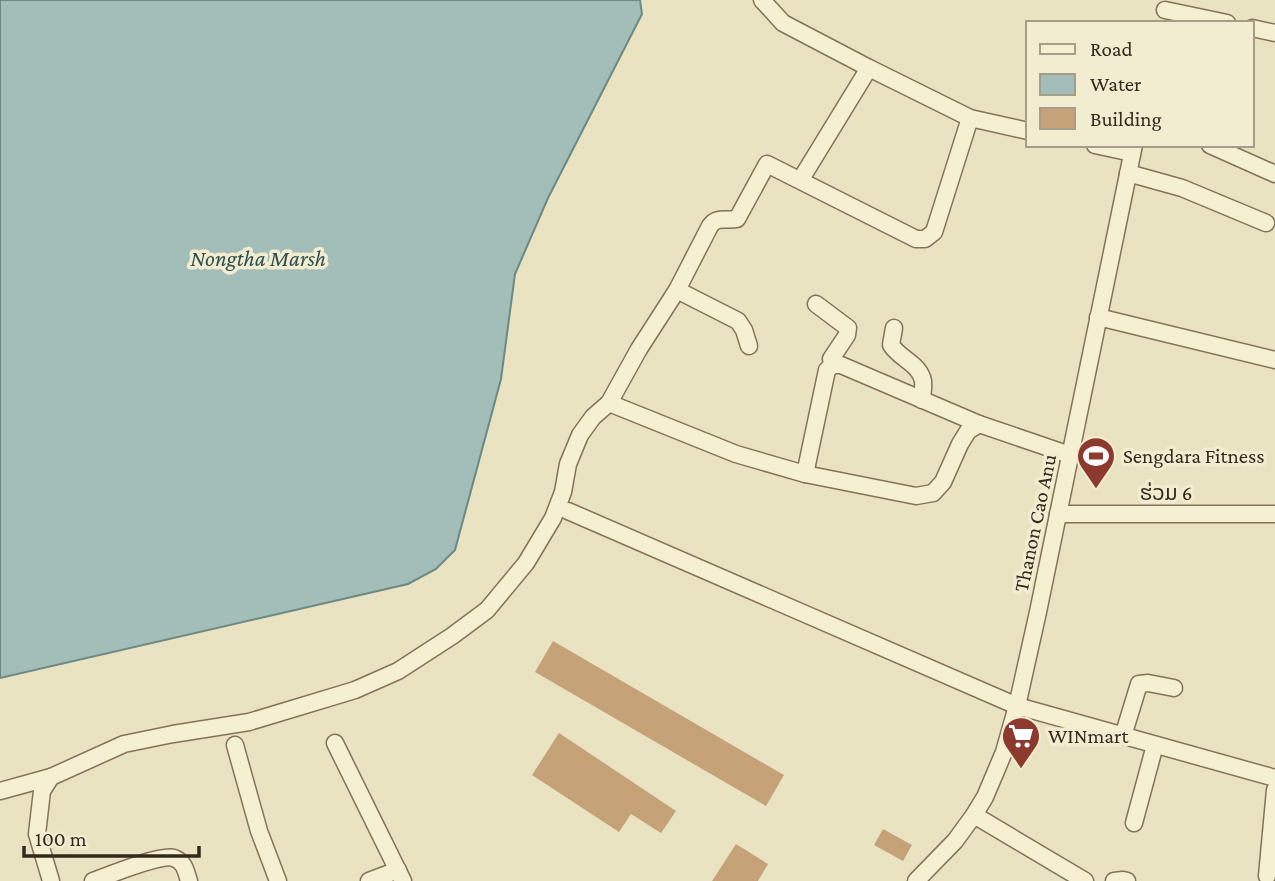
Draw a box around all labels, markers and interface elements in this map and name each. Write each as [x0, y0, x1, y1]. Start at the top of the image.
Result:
legend [1026, 21, 1254, 147]
text: Road [1090, 37, 1133, 61]
text: Water [1090, 72, 1142, 96]
text: Building [1090, 107, 1162, 131]
water label: Nongtha Marsh [190, 245, 326, 271]
sports icon: Sengdara Fitness [1075, 435, 1117, 490]
place label: Sengdara Fitness [1123, 444, 1265, 468]
street label: Thanon Cao Anu [1009, 452, 1061, 594]
street label: ຮ່ວມ 6 [1140, 481, 1192, 505]
supermarket icon: WINmart [1000, 715, 1042, 770]
place label: WINmart [1048, 724, 1130, 748]
scale bar [24, 814, 200, 858]
text: 100 m [35, 827, 87, 851]

